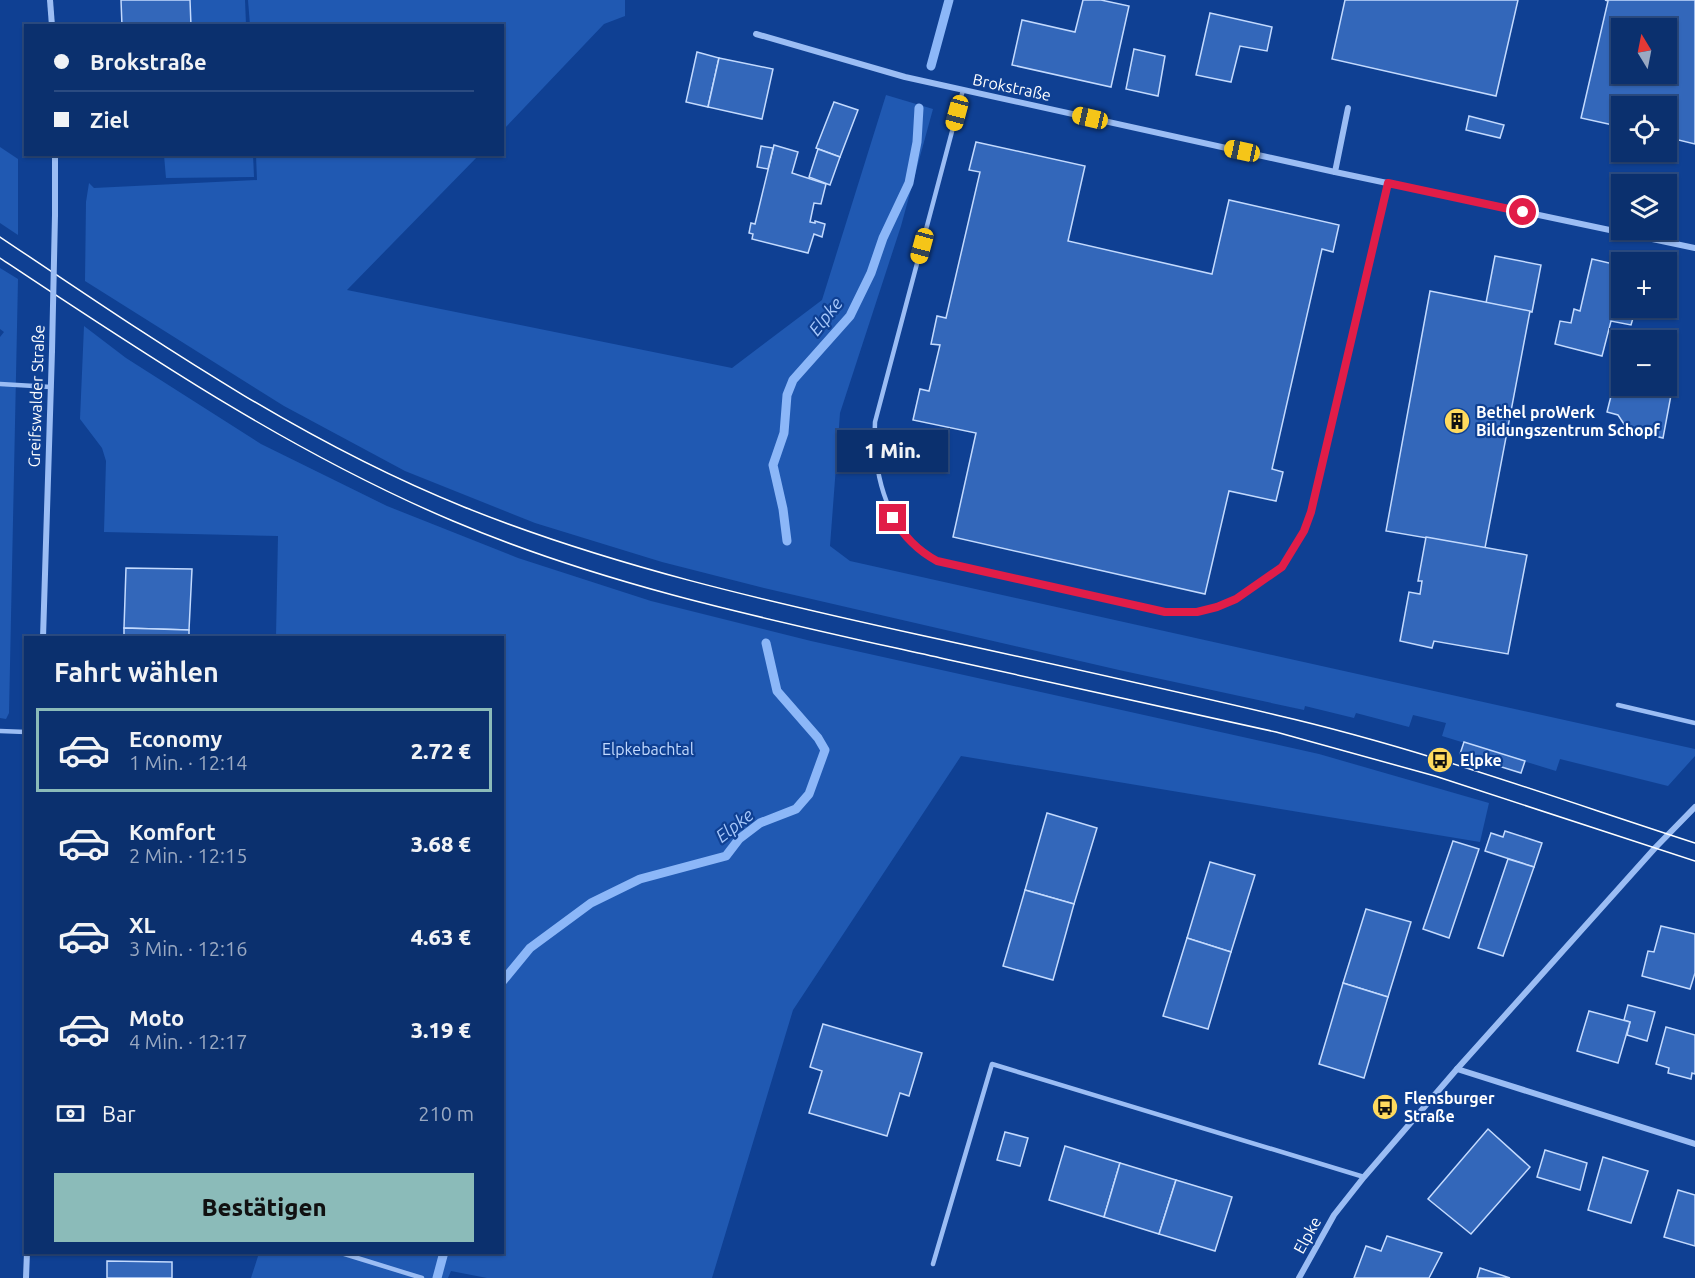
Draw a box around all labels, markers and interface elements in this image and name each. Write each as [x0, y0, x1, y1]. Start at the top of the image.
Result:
north arrow [1611, 18, 1677, 84]
map controls [1611, 18, 1677, 396]
text: Brokstraße [90, 49, 207, 74]
street label: Brokstraße [971, 70, 1053, 104]
car [944, 93, 970, 133]
button: locate [1611, 96, 1677, 162]
car [1070, 105, 1110, 131]
text: Ziel [90, 107, 129, 132]
car [1223, 138, 1261, 164]
button: layers [1611, 174, 1677, 240]
route start [1509, 198, 1536, 225]
car [909, 226, 935, 266]
button: + [1611, 252, 1677, 318]
water label: Elpke [804, 293, 846, 339]
street label: Greifswalder Straße [25, 324, 47, 468]
button: − [1611, 330, 1677, 396]
place label: Bethel proWerk Bildungszentrum Schopf [1476, 403, 1660, 439]
building icon: Bethel proWerk Bildungszentrum Schopf [1442, 406, 1472, 436]
callout: 1 Min. [838, 431, 948, 473]
text: 1 Min. [864, 439, 921, 462]
route end [879, 504, 906, 531]
text: Fahrt wählen [54, 657, 219, 687]
icon: car [57, 723, 111, 777]
text: Economy [129, 726, 222, 751]
text: 2.72 € [411, 738, 471, 763]
park label: Elpkebachtal [602, 740, 694, 758]
bus stop icon: Elpke [1425, 745, 1455, 775]
text: 1 Min. · 12:14 [129, 751, 248, 774]
place label: Elpke [1460, 751, 1502, 769]
water label: Elpke [711, 804, 757, 846]
icon: car [57, 816, 111, 870]
text: Komfort [129, 819, 216, 844]
text: 3.68 € [411, 831, 471, 856]
text: 2 Min. · 12:15 [129, 844, 248, 867]
icon: car [57, 909, 111, 963]
text: XL [129, 912, 156, 937]
text: 4.63 € [411, 924, 471, 949]
text: 3 Min. · 12:16 [129, 937, 248, 960]
icon: car [57, 1002, 111, 1056]
text: Moto [129, 1005, 184, 1030]
text: 3.19 € [411, 1017, 471, 1042]
text: 4 Min. · 12:17 [129, 1030, 248, 1053]
place label: Flensburger Straße [1404, 1089, 1495, 1125]
bus stop icon: Flensburger Straße [1370, 1092, 1400, 1122]
icon: cash [54, 1097, 87, 1130]
text: Bar [102, 1101, 136, 1126]
text: 210 m [418, 1102, 474, 1125]
button: Bestätigen [54, 1173, 474, 1242]
street label: Elpke [1290, 1214, 1324, 1256]

